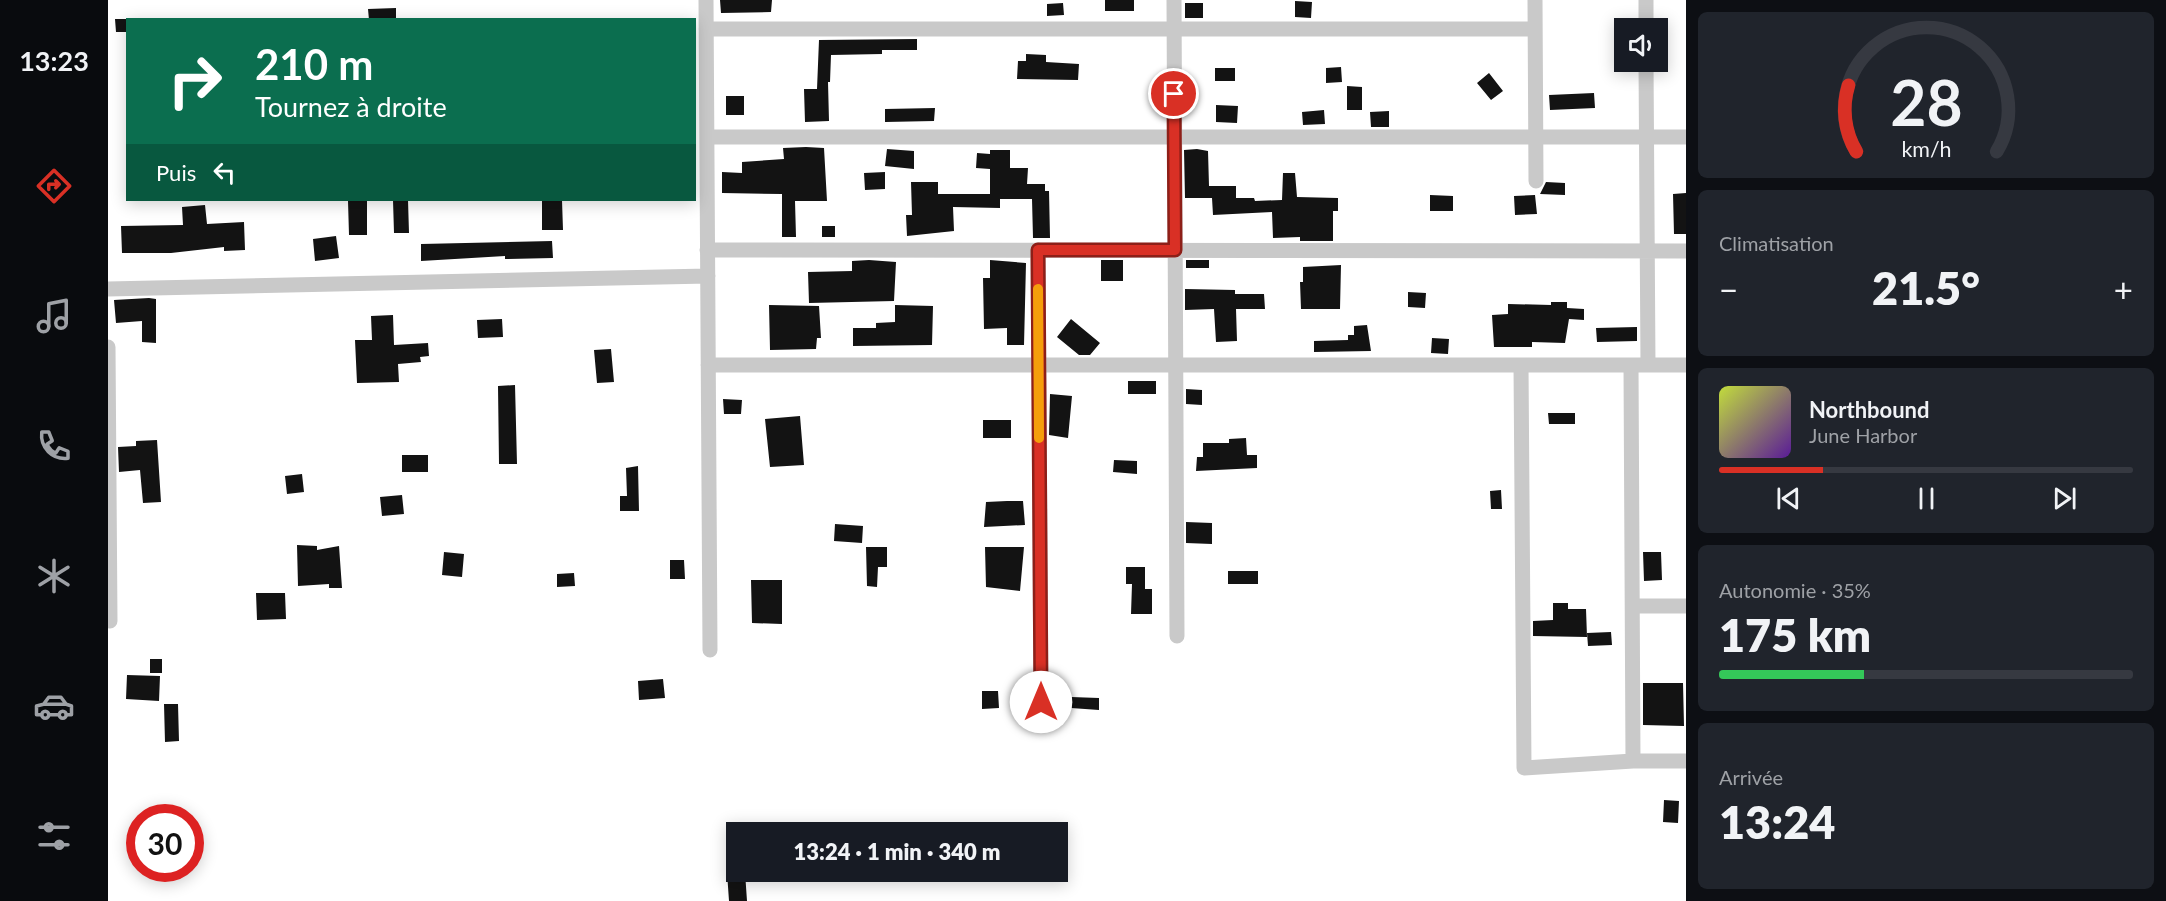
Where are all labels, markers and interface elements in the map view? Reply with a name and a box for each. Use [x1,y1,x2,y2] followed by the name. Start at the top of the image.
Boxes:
[1614,18,1668,72] map controls
[1614,18,1668,72] button: sound
[255,39,373,89] text: 210 m
[156,42,234,120] icon: right
[19,44,89,77] text: 13:23
[1890,64,1962,139] text: 28
[1148,68,1199,119] pin
[1157,77,1190,110] icon: arrive
[255,90,447,123] text: Tournez à droite
[1901,136,1951,162] text: km/h
[208,156,241,189] icon: left
[156,159,196,186] text: Puis
[33,165,75,207] icon: directions
[1719,231,1834,255] text: Climatisation
[1872,261,1980,315] text: 21.5°
[1719,269,1738,309] text: −
[2114,269,2133,309] text: +
[33,295,75,337] icon: music
[1809,396,1929,423] text: Northbound
[1809,423,1917,447] text: June Harbor
[33,425,75,467] icon: phone
[1772,482,1805,515] icon: previous
[1910,482,1943,515] icon: pause
[2048,482,2081,515] icon: next
[33,555,75,597] icon: climate
[1719,578,1871,602] text: Autonomie · 35%
[1719,608,1871,662] text: 175 km
[1009,670,1073,734] position arrow
[33,685,75,727] icon: car
[1719,765,1783,789] text: Arrivée
[1719,795,1835,849] text: 13:24
[126,804,204,882] speed limit sign: 30
[33,815,75,857] icon: filters
[794,838,1000,865] text: 13:24 · 1 min · 340 m

